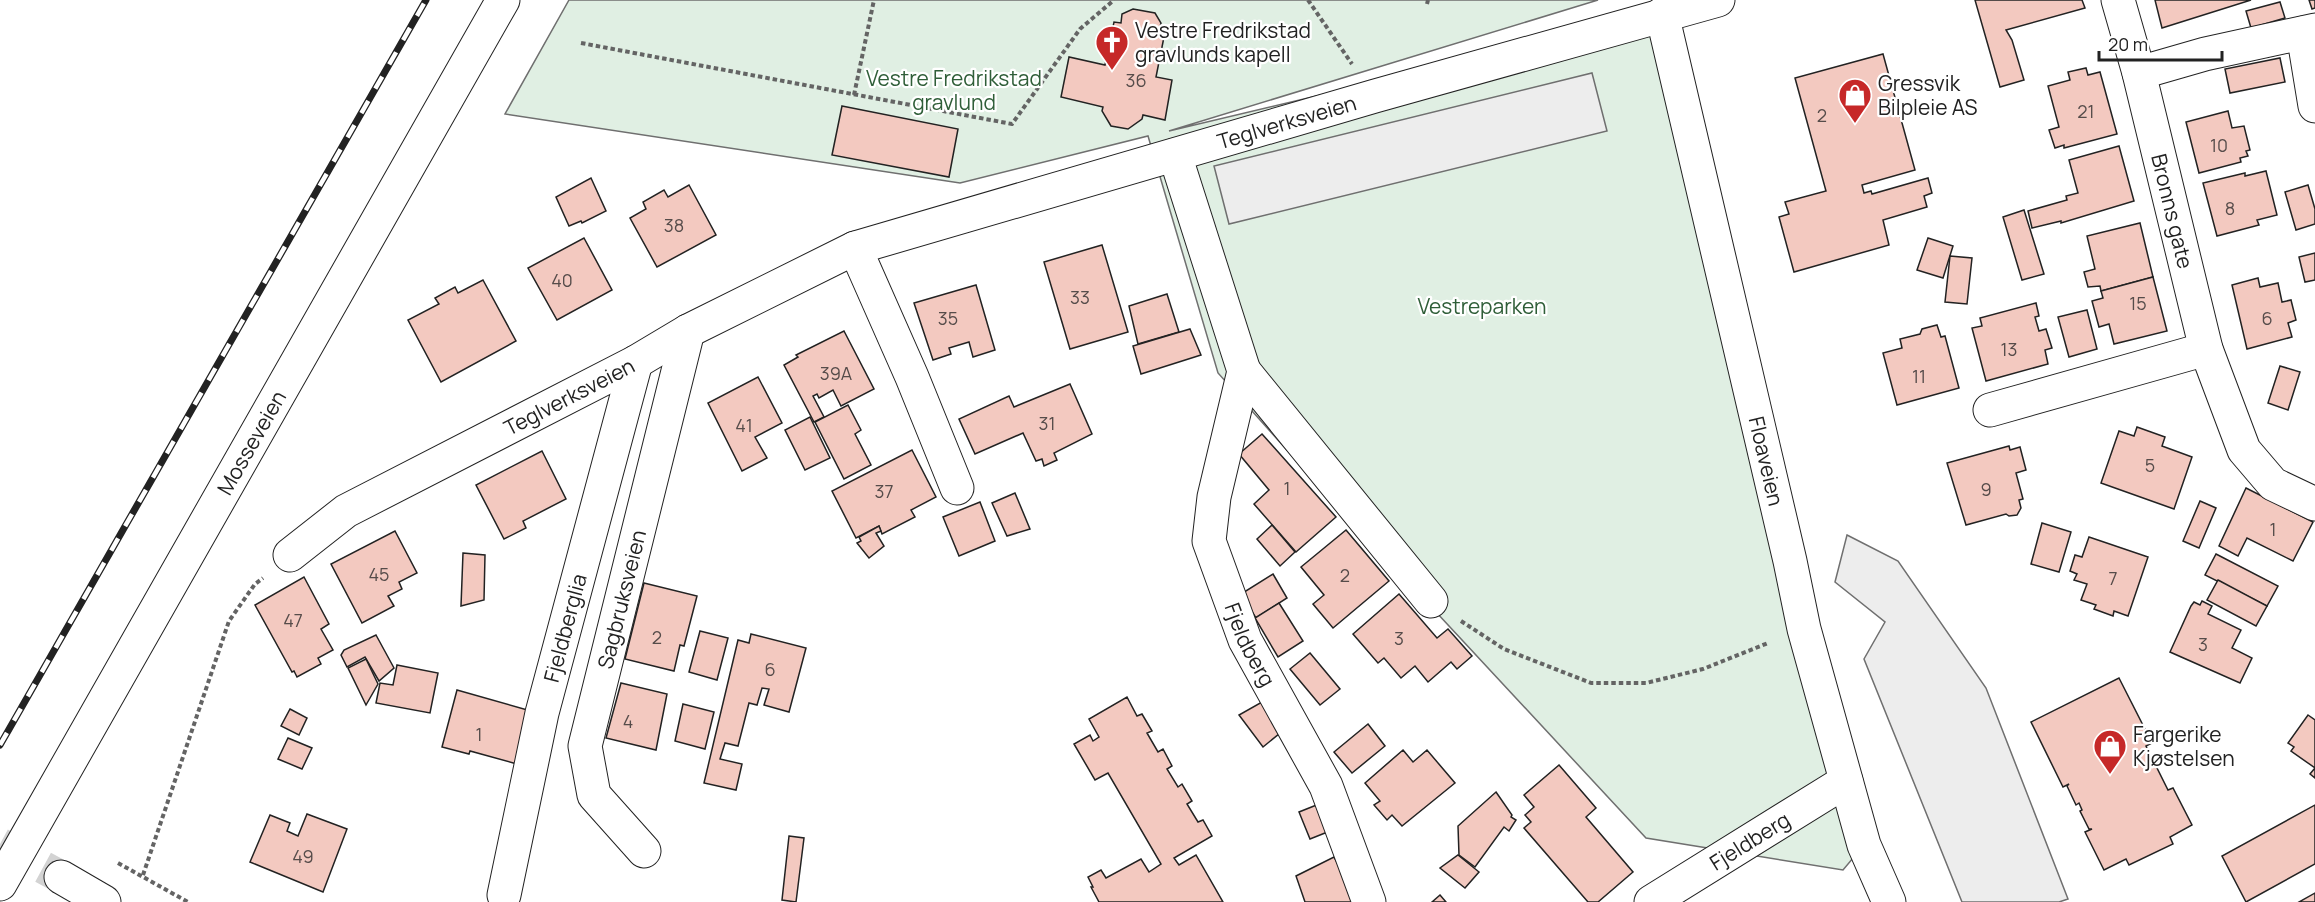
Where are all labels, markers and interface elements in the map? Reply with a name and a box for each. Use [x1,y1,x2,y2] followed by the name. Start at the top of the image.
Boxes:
[1135,16,1311,68] place label: Vestre Fredrikstad gravlunds kapell
[1094,24,1130,71] church icon: Vestre Fredrikstad gravlunds kapell
[2099,24,2222,62] scale bar
[2108,32,2148,56] text: 20 m
[866,64,1042,116] park label: Vestre Fredrikstad gravlund
[1125,68,1147,92] house number: 36
[1878,69,1978,121] place label: Gressvik Bilpleie AS
[1837,77,1873,124] shop icon: Gressvik Bilpleie AS
[1214,88,1359,155] street label: Teglverksveien
[2077,99,2095,123] house number: 21
[1817,103,1827,127] house number: 2
[2210,133,2228,157] house number: 10
[2145,151,2200,271] street label: Bronns gate
[2225,196,2235,220] house number: 8
[664,213,684,237] house number: 38
[551,268,573,292] house number: 40
[1070,285,1090,309] house number: 33
[2129,291,2147,315] house number: 15
[1418,292,1546,320] park label: Vestreparken
[938,306,958,330] house number: 35
[2261,306,2273,330] house number: 6
[2001,337,2017,361] house number: 13
[499,351,639,442] street label: Teglverksveien
[820,361,853,385] house number: 39A
[1912,364,1926,388] house number: 11
[210,385,292,500] street label: Mosseveien
[1039,411,1055,435] house number: 31
[735,413,753,437] house number: 41
[1743,413,1791,508] street label: Floaveien
[2145,453,2155,477] house number: 5
[1283,476,1291,500] house number: 1
[1980,477,1992,501] house number: 9
[875,479,894,503] house number: 37
[2269,517,2277,541] house number: 1
[591,527,652,672] street label: Sagbruksveien
[368,562,390,586] house number: 45
[1340,563,1350,587] house number: 2
[2108,566,2118,590] house number: 7
[537,571,593,685] street label: Fjeldberglia
[1219,599,1282,691] street label: Fjeldberg
[283,608,303,632] house number: 47
[652,625,662,649] house number: 2
[1394,626,1404,650] house number: 3
[2198,632,2208,656] house number: 3
[764,657,776,681] house number: 6
[623,709,633,733] house number: 4
[2133,720,2235,772] place label: Fargerike Kjøstelsen
[475,722,483,746] house number: 1
[2092,728,2128,775] shop icon: Fargerike Kjøstelsen
[1704,805,1795,876] street label: Fjeldberg
[292,844,314,868] house number: 49

